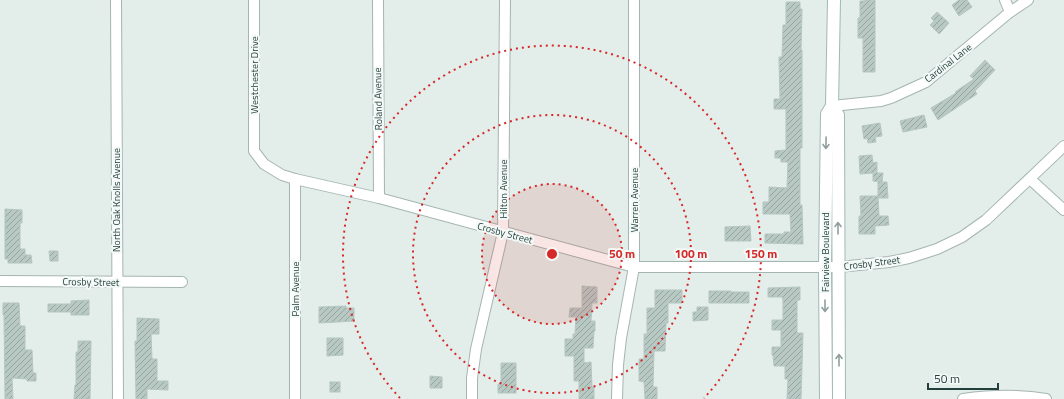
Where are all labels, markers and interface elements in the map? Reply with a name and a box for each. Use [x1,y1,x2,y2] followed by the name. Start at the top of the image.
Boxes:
[247,36,262,114] street label: Westchester Drive
[921,40,975,86] street label: Cardinal Lane
[370,67,386,131] street label: Roland Avenue
[822,136,830,149] one-way arrow
[109,148,124,252] street label: North Oak Knolls Avenue
[496,160,511,218] street label: Hilton Avenue
[627,168,642,232] street label: Warren Avenue
[818,212,833,292] street label: Fairview Boulevard
[476,218,535,248] street label: Crosby Street
[834,222,842,235] one-way arrow
[609,244,635,263] text: 50 m
[675,244,707,263] text: 100 m
[745,244,777,263] text: 150 m
[545,247,559,261] centre of rings
[843,252,902,274] street label: Crosby Street
[288,261,303,317] street label: Palm Avenue
[63,274,120,290] street label: Crosby Street
[821,299,829,312] one-way arrow
[835,354,843,367] one-way arrow
[928,365,998,391] scale bar
[934,369,960,388] text: 50 m

